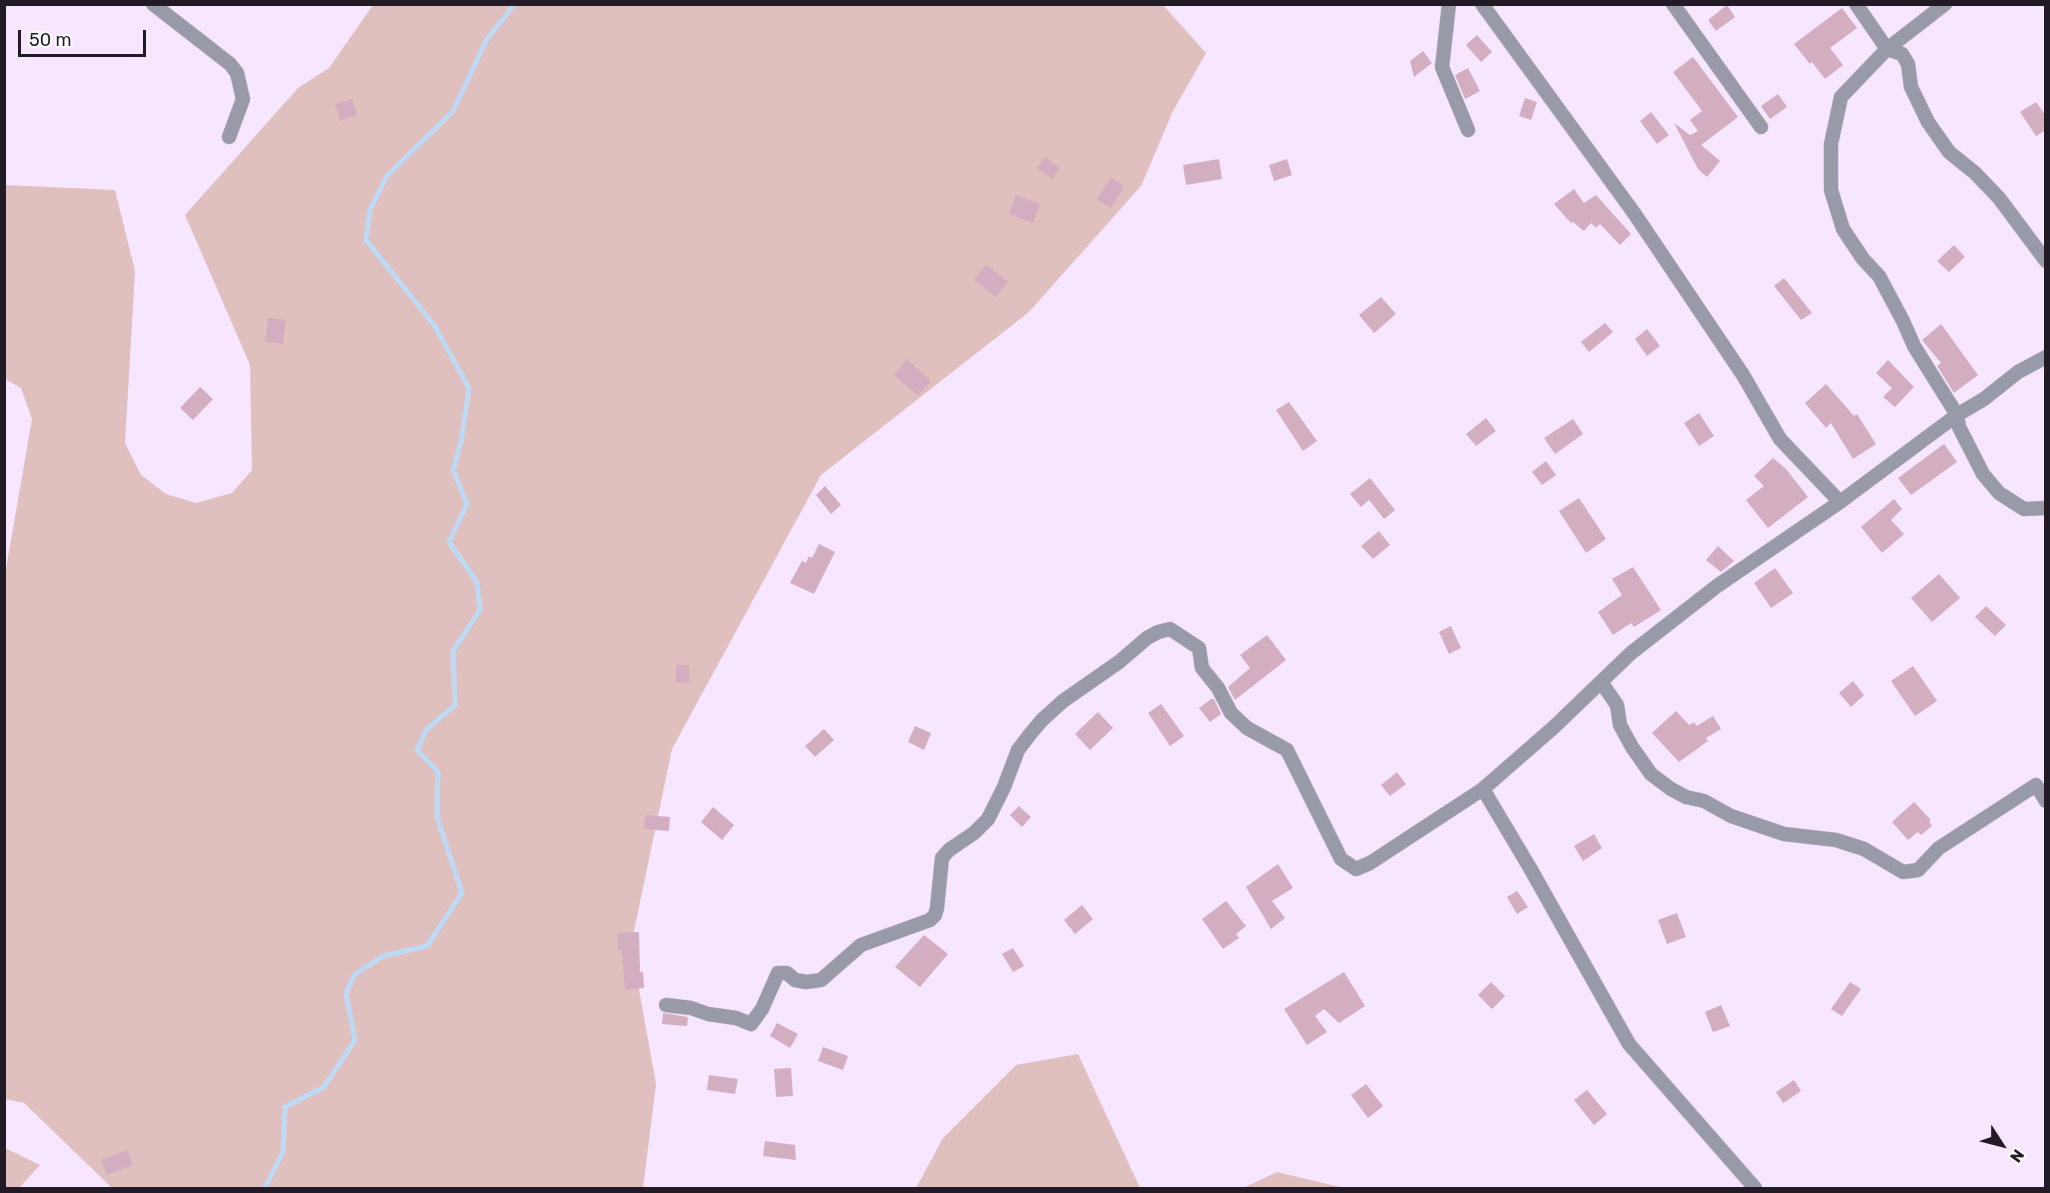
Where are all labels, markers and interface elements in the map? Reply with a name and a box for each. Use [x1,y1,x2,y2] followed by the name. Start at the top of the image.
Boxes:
[21,18,148,56] scale bar
[29,29,72,51] text: 50 m
[1972,1115,2032,1175] north arrow
[2006,1146,2028,1166] text: N

